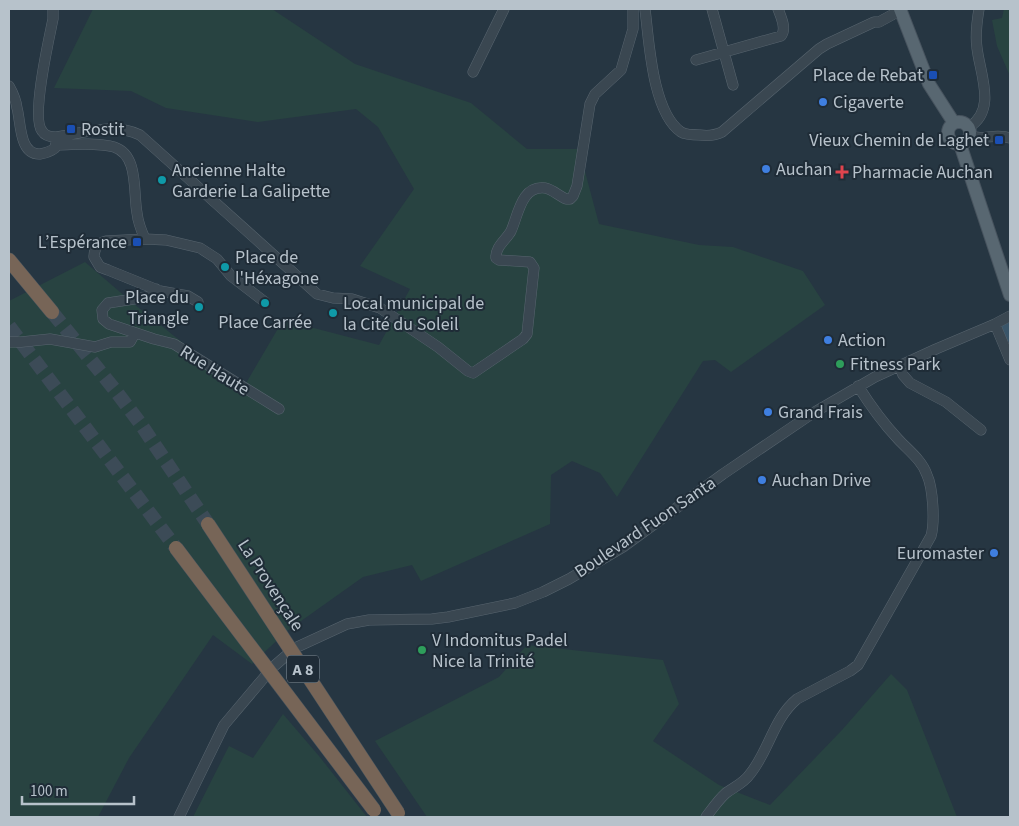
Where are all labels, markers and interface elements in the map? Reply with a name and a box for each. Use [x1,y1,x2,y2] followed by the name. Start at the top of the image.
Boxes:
[813,63,923,88] place label: Place de Rebat
[927,69,939,81] marker: Place de Rebat
[833,90,904,115] place label: Cigaverte
[817,96,829,108] marker: Cigaverte
[81,117,125,142] place label: Rostit
[65,123,77,135] marker: Rostit
[809,128,989,153] place label: Vieux Chemin de Laghet
[993,134,1005,146] marker: Vieux Chemin de Laghet
[776,157,832,182] place label: Auchan
[172,158,330,204] place label: Ancienne Halte Garderie La Galipette
[852,160,993,185] place label: Pharmacie Auchan
[760,163,772,175] marker: Auchan
[836,166,848,178] marker: Pharmacie Auchan
[156,174,168,186] marker: Ancienne Halte Garderie La Galipette
[38,230,127,255] place label: L’Espérance
[131,236,143,248] marker: L’Espérance
[235,245,319,291] place label: Place de l'Héxagone
[219,261,231,273] marker: Place de l'Héxagone
[125,285,189,331] place label: Place du Triangle
[343,291,484,337] place label: Local municipal de la Cité du Soleil
[259,297,271,309] marker: Place Carrée
[193,301,205,313] marker: Place du Triangle
[327,307,339,319] marker: Local municipal de la Cité du Soleil
[218,310,312,335] place label: Place Carrée
[838,328,886,353] place label: Action
[822,334,834,346] marker: Action
[175,339,254,402] street label: Rue Haute
[850,352,941,377] place label: Fitness Park
[834,358,846,370] marker: Fitness Park
[778,400,863,425] place label: Grand Frais
[762,406,774,418] marker: Grand Frais
[772,468,871,493] place label: Auchan Drive
[570,471,721,584] street label: Boulevard Fuon Santa
[756,474,768,486] marker: Auchan Drive
[231,534,310,636] street label: La Provençale
[897,541,985,566] place label: Euromaster
[988,547,1000,559] marker: Euromaster
[432,628,568,674] place label: V Indomitus Padel Nice la Trinité
[416,644,428,656] marker: V Indomitus Padel Nice la Trinité
[287,656,319,682] road number: A 8
[22,774,135,806] scale bar
[30,781,68,802] text: 100 m

